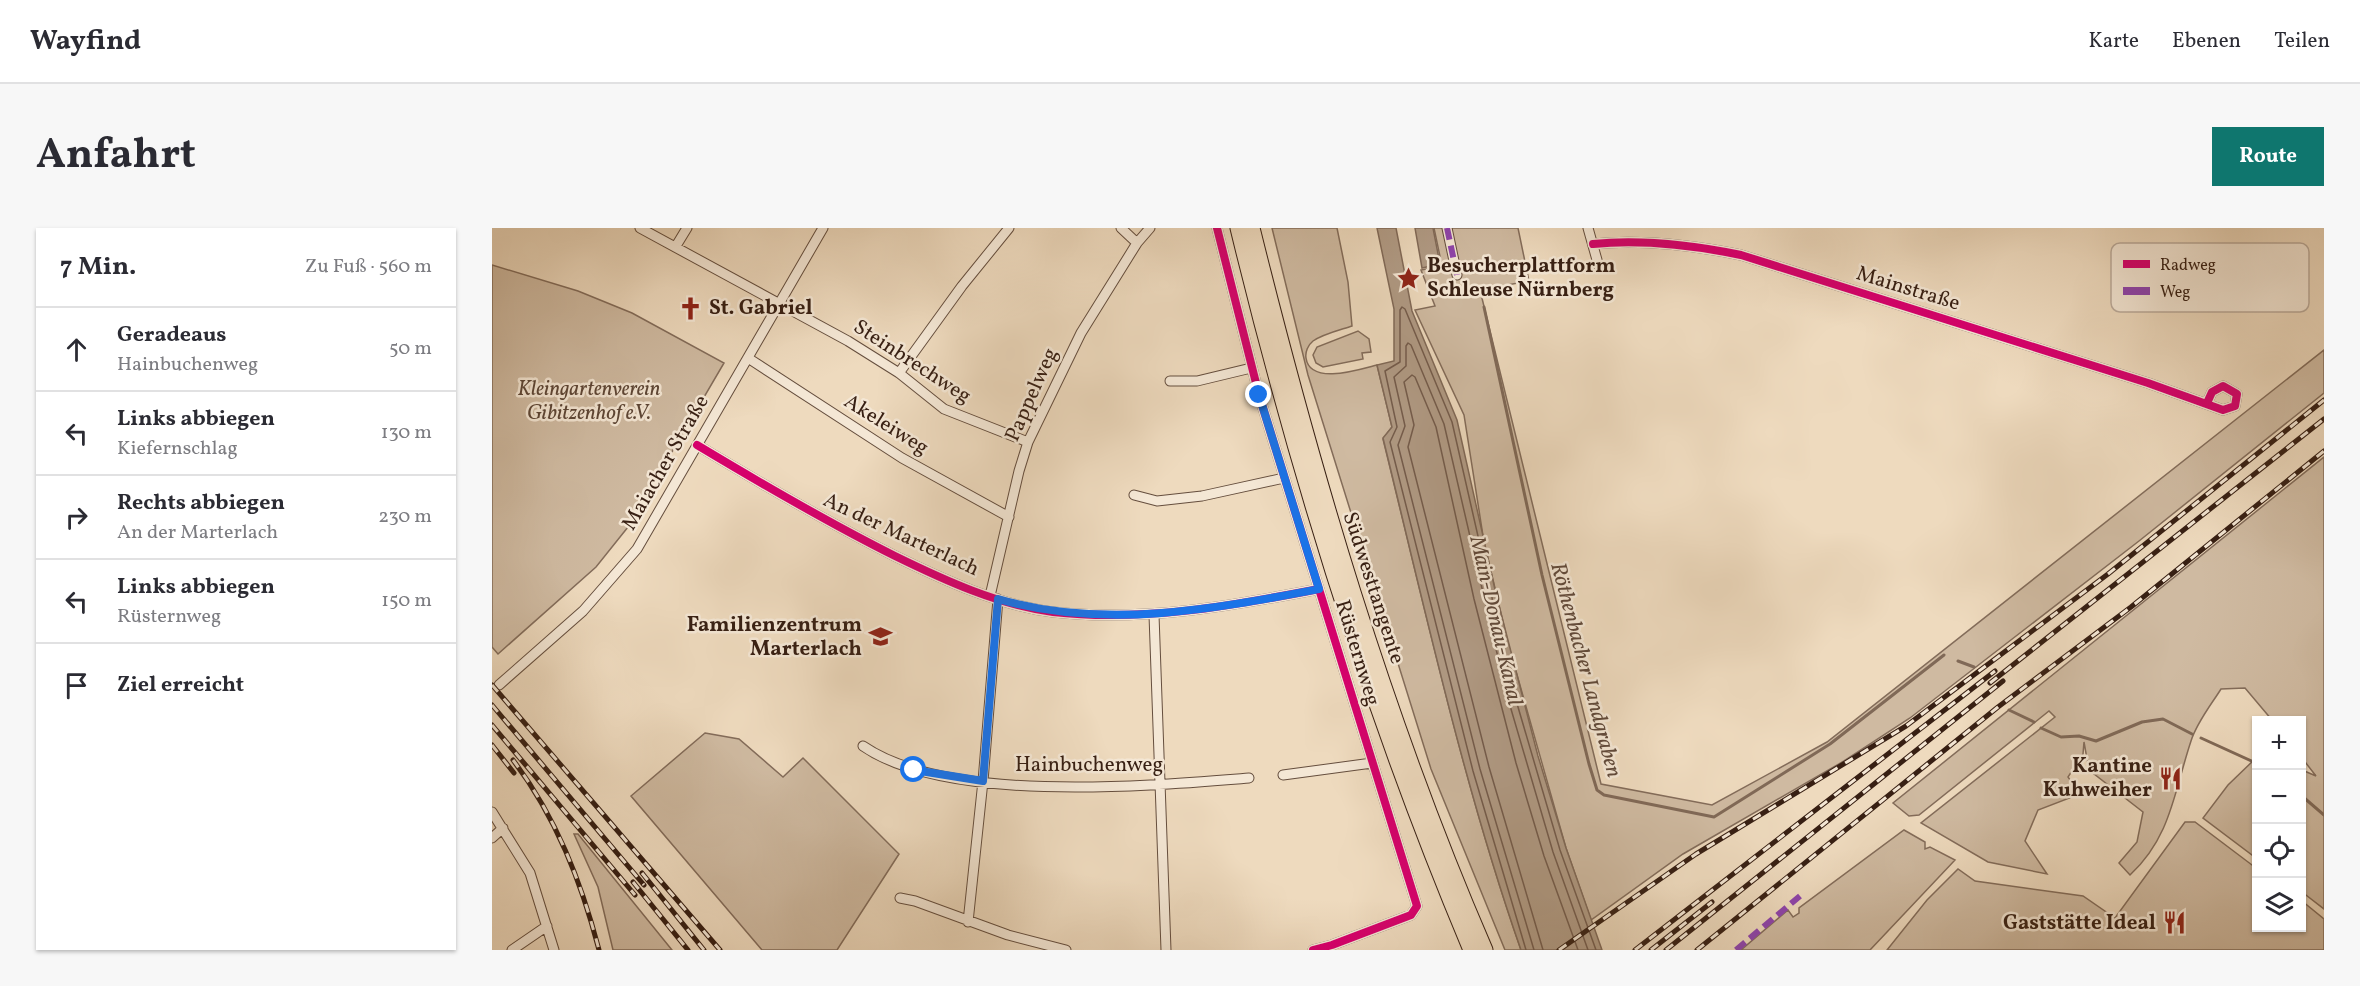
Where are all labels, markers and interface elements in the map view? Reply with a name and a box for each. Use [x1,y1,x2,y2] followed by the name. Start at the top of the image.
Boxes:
[30,22,141,61] text: Wayfind
[2088,27,2139,56] text: Karte
[2172,27,2241,56] text: Ebenen
[2274,27,2330,56] text: Teilen
[36,127,196,186] text: Anfahrt
[2212,127,2324,186] button: Route
[2111,243,2309,312] legend
[60,249,136,285] text: 7 Min.
[1427,252,1616,305] place label: Besucherplattform Schleuse Nürnberg
[305,253,432,281] text: Zu Fuß · 560 m
[2160,255,2216,277] text: Radweg
[1853,259,1963,319] street label: Mainstraße
[1396,265,1422,291] place icon: Besucherplattform Schleuse Nürnberg
[2160,282,2191,304] text: Weg
[709,294,813,323] place label: St. Gabriel
[678,295,704,321] church icon: St. Gabriel
[847,313,977,411] street label: Steinbrechweg
[117,320,227,351] text: Geradeaus
[60,333,93,366] icon: ahead
[389,335,432,363] text: 50 m
[998,344,1066,446] street label: Pappelweg
[117,351,258,379] text: Hainbuchenweg
[518,375,660,428] park label: Kleingartenverein Gibitzenhof e.V.
[1245,381,1271,407] route end
[838,387,934,463] street label: Akeleiweg
[615,390,717,536] street label: Maiacher Straße
[117,404,275,435] text: Links abbiegen
[60,417,93,450] icon: left
[381,419,432,447] text: 130 m
[117,435,238,463] text: Kiefernschlag
[818,486,984,584] street label: An der Marterlach
[117,488,285,519] text: Rechts abbiegen
[60,501,93,534] icon: right
[378,503,432,531] text: 230 m
[1335,508,1411,668] street label: Südwesttangente
[117,519,278,547] text: An der Marterlach
[1460,532,1530,709] water label: Main-Donau-Kanal
[1541,559,1629,781] water label: Röthenbacher Landgraben
[117,572,275,603] text: Links abbiegen
[60,585,93,618] icon: left
[381,587,432,615] text: 150 m
[1327,596,1387,710] street label: Rüsternweg
[117,603,221,631] text: Rüsternweg
[687,611,862,664] place label: Familienzentrum Marterlach
[867,624,893,650] school or university icon: Familienzentrum Marterlach
[60,669,93,702] icon: arrive
[117,670,244,701] text: Ziel erreicht
[2252,716,2306,932] map controls
[2252,716,2306,770] button: +
[1015,751,1163,780] street label: Hainbuchenweg
[2043,752,2152,805] place label: Kantine Kuhweiher
[900,756,926,782] route start
[2157,765,2183,791] restaurant icon: Kantine Kuhweiher
[2252,770,2306,824] button: −
[2252,824,2306,878] button: locate
[2252,878,2306,932] button: layers
[2003,909,2156,938] place label: Gaststätte Ideal
[2161,910,2187,936] restaurant icon: Gaststätte Ideal

